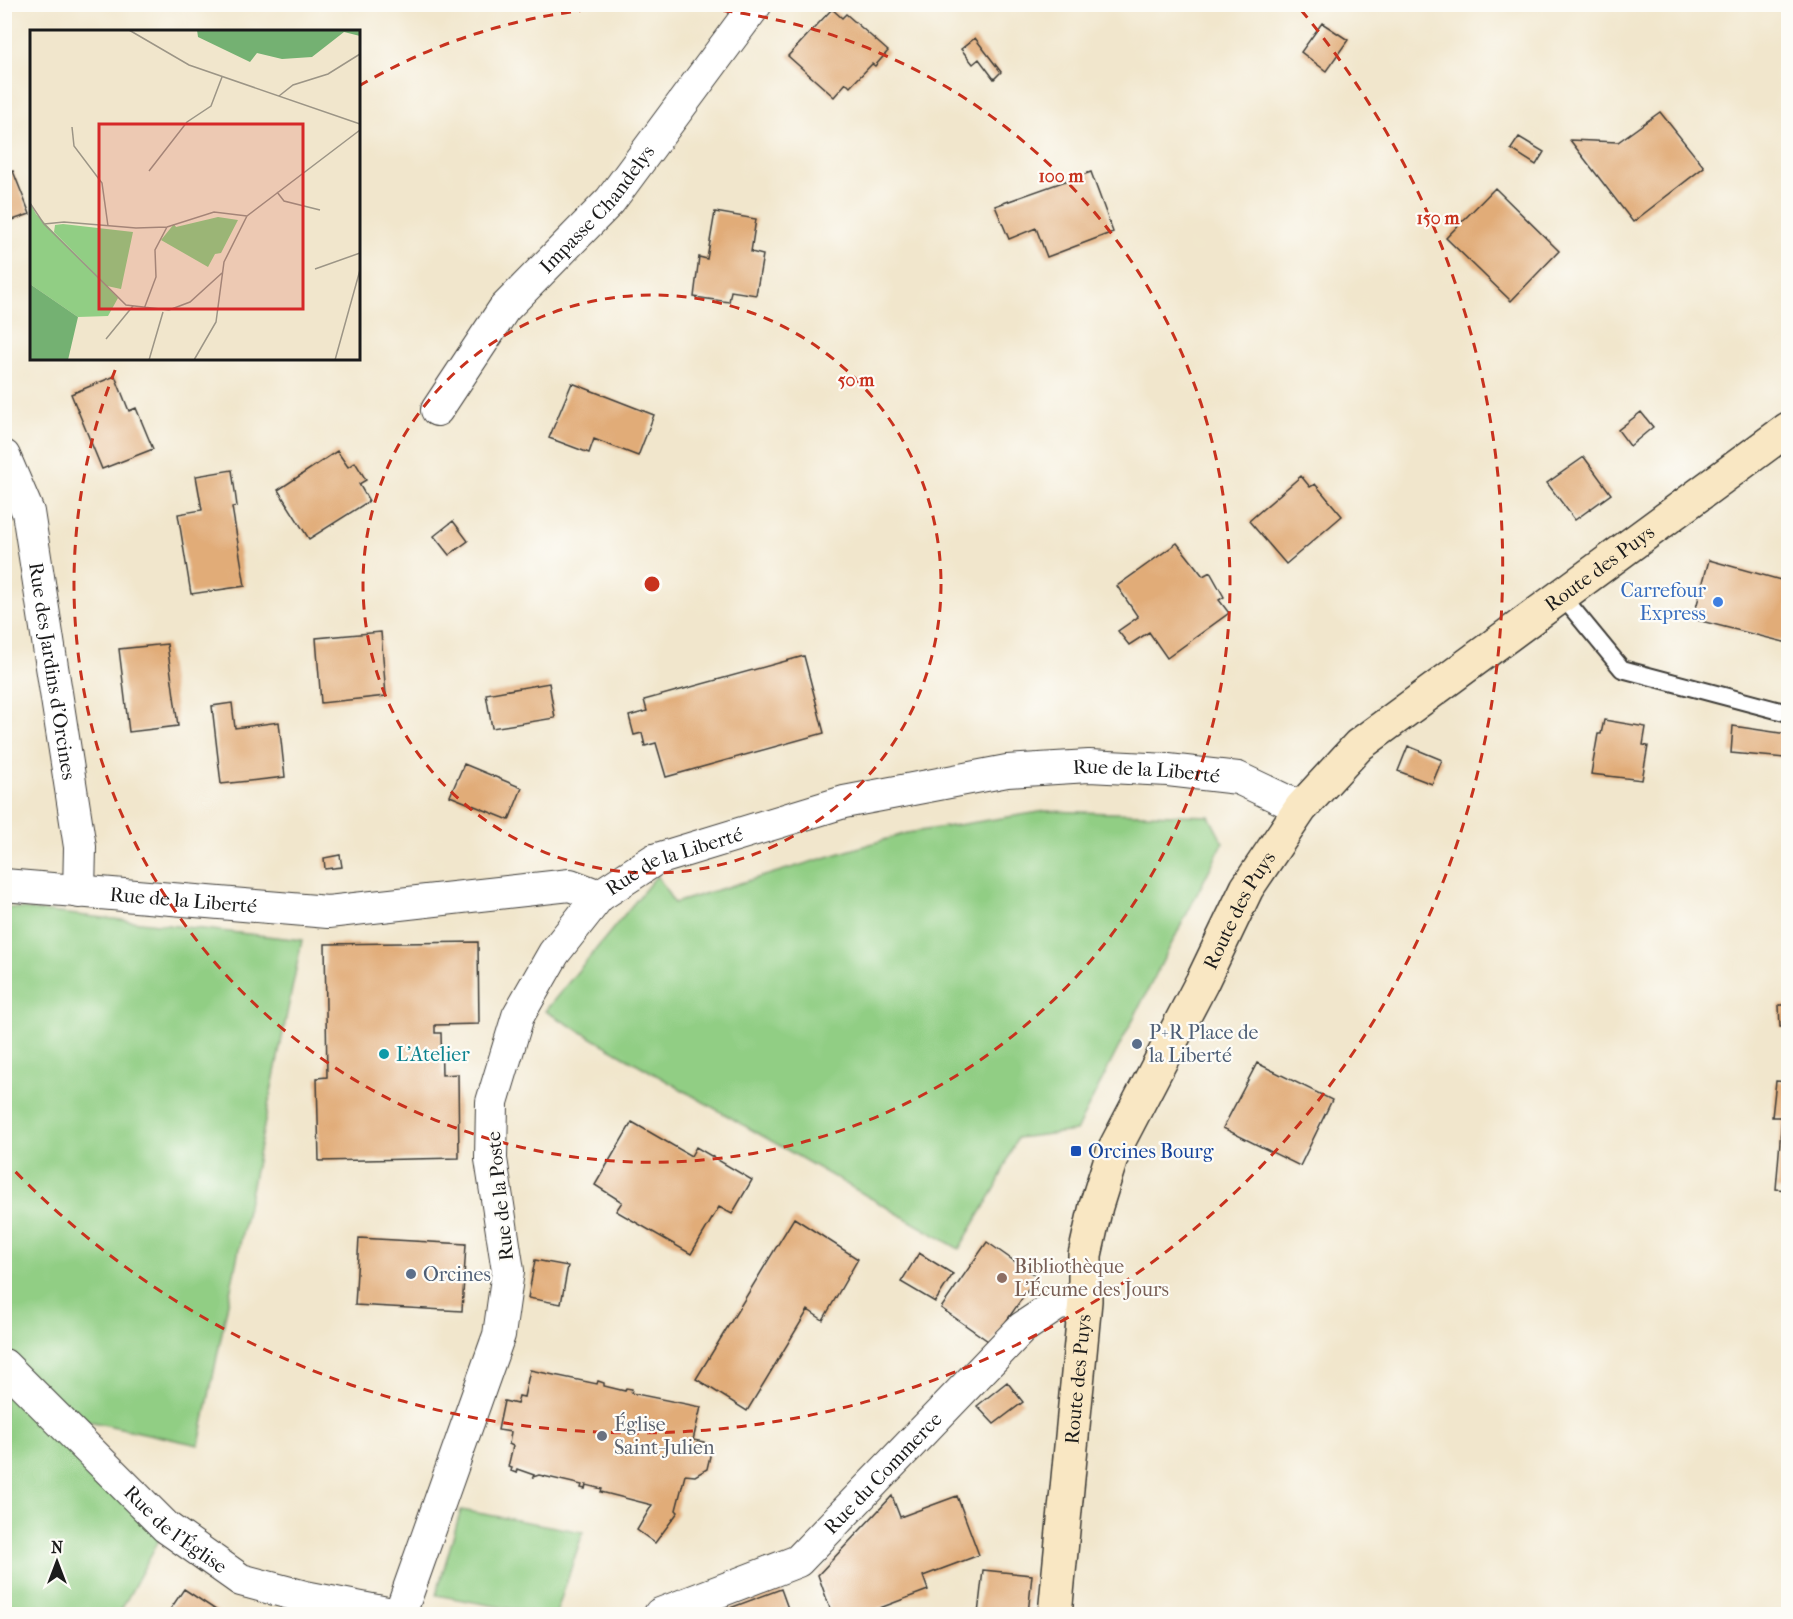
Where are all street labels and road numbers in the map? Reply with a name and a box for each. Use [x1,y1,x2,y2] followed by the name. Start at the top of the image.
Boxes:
[535,140,659,278] street label: Impasse Chandelys
[1540,520,1659,616] street label: Route des Puys
[24,561,81,782] street label: Rue des Jardins d'Orcines
[1072,754,1221,787] street label: Rue de la Liberté
[601,822,746,900] street label: Rue de la Liberté
[1198,847,1280,973] street label: Route des Puys
[109,882,258,918] street label: Rue de la Liberté
[482,1130,518,1262] street label: Rue de la Poste
[1060,1313,1095,1445] street label: Route des Puys
[819,1407,946,1539] street label: Rue du Commerce
[120,1481,232,1578] street label: Rue de l'Église

